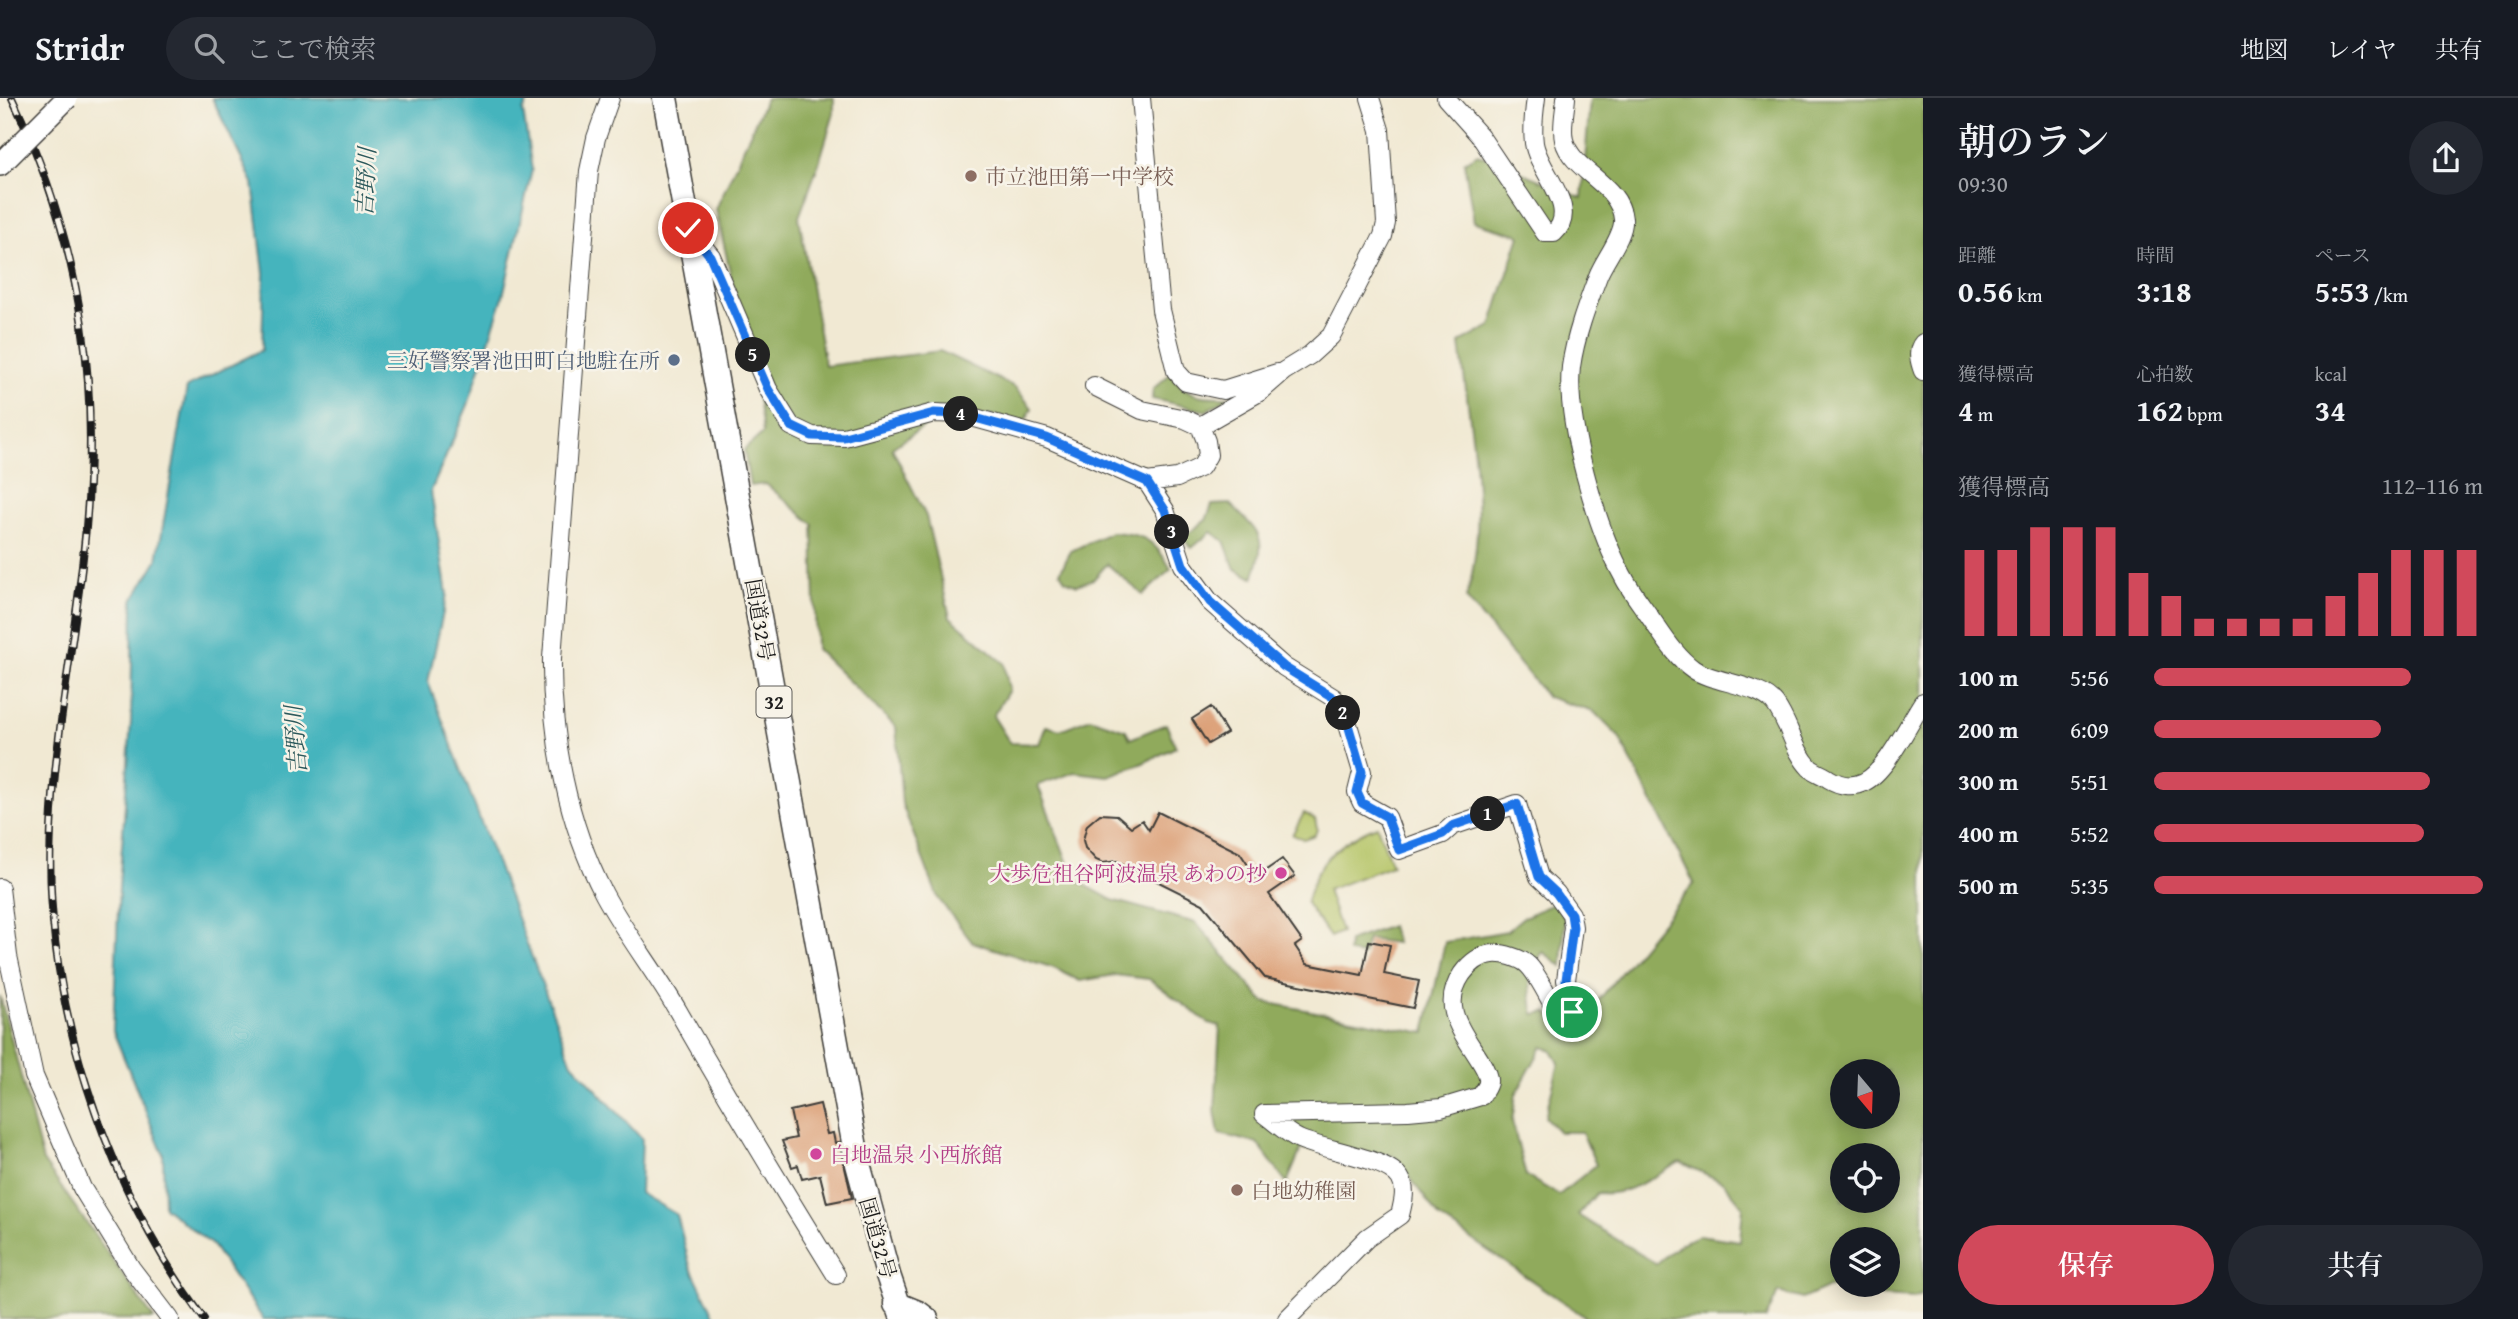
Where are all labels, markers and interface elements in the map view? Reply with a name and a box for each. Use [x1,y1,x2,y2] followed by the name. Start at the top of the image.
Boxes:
[166,17,656,80] search box
[35,24,124,72] text: Stridr
[190,29,228,67] icon: search
[246,29,376,68] text: ここで検索
[2240,32,2288,67] text: 地図
[2326,32,2397,67] text: レイヤ
[2435,32,2483,67] text: 共有
[1958,113,2110,169] text: 朝のラン
[2409,121,2483,195] button: share
[347,144,383,217] water label: 吉野川
[985,161,1174,192] place label: 市立池田第一中学校
[1958,167,2008,200] text: 09:30
[963,168,979,184] marker: 市立池田第一中学校
[658,198,718,258] pin
[669,209,707,247] icon: check
[1958,241,1996,269] text: 距離
[2136,241,2174,269] text: 時間
[2315,241,2371,269] text: ペース
[1958,269,2013,313] text: 0.56
[2136,269,2191,313] text: 3:18
[2315,269,2370,313] text: 5:53
[2013,281,2042,309] text: km
[2370,281,2408,309] text: /km
[736,338,770,372] pin: 5
[748,340,757,368] text: 5
[387,345,660,376] place label: 三好警察署池田町白地駐在所
[666,352,682,368] marker: 三好警察署池田町白地駐在所
[1958,360,2034,388] text: 獲得標高
[2136,360,2193,388] text: 心拍数
[2315,360,2347,388] text: kcal
[1958,388,1974,432] text: 4
[2136,388,2183,432] text: 162
[2315,388,2346,432] text: 34
[944,396,978,432] pin: 4
[956,399,965,427] text: 4
[1974,400,1993,428] text: m
[2183,400,2223,428] text: bpm
[2382,469,2483,502] text: 112–116 m
[1958,470,2050,503] text: 獲得標高
[1154,514,1190,550] pin: 3
[1167,517,1176,545] text: 3
[738,576,782,664] street label: 国道32号
[1958,661,2019,694] text: 100 m
[2070,661,2109,694] text: 5:56
[756,687,792,718] road number: 32
[1326,696,1360,730] pin: 2
[1338,698,1347,726] text: 2
[276,701,314,776] water label: 吉野川
[1958,713,2019,746] text: 200 m
[2070,713,2109,746] text: 6:09
[1958,765,2019,798] text: 300 m
[2070,765,2109,798] text: 5:51
[1470,796,1506,832] pin: 1
[1483,799,1492,827] text: 1
[1958,817,2019,850] text: 400 m
[2070,817,2109,850] text: 5:52
[989,858,1267,889] place label: 大歩危祖谷阿波温泉 あわの抄
[1273,865,1289,881] marker: 大歩危祖谷阿波温泉 あわの抄
[1958,869,2019,902] text: 500 m
[2070,869,2109,902] text: 5:35
[1542,982,1602,1042] pin
[1553,993,1591,1031] icon: arrive
[1830,1059,1900,1129] north arrow
[1830,1059,1900,1297] map controls
[830,1139,1003,1170] place label: 白地温泉 小西旅館
[1830,1143,1900,1213] button: locate
[808,1146,824,1162] marker: 白地温泉 小西旅館
[1251,1175,1356,1206] place label: 白地幼稚園
[1229,1182,1245,1198] marker: 白地幼稚園
[852,1194,904,1282] street label: 国道32号
[1958,1225,2214,1305] button: 保存
[2228,1225,2483,1305] button: 共有
[1830,1227,1900,1297] button: layers

